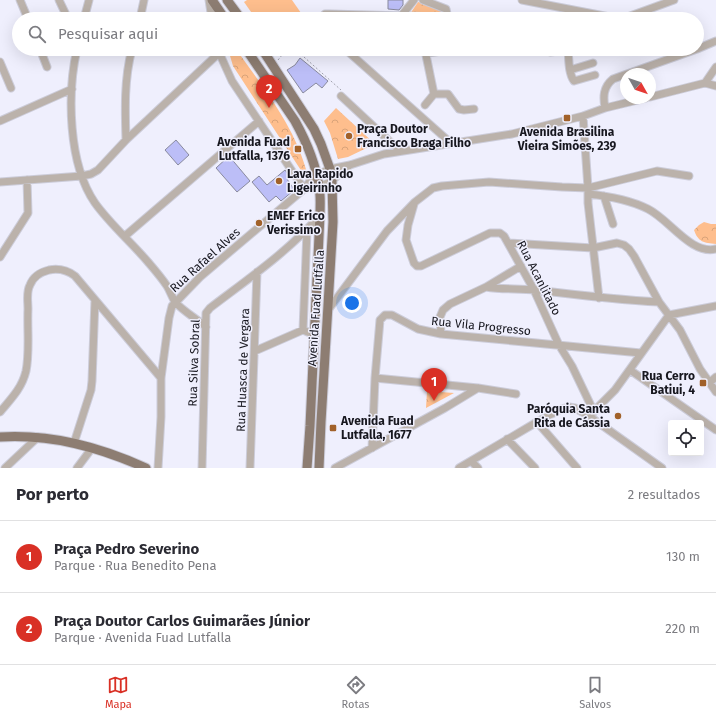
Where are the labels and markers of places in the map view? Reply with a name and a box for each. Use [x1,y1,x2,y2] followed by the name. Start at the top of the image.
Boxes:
[256,75,282,108] pin: 2
[562,113,572,123] marker: Avenida Brasilina Vieira Simões, 239
[357,122,471,150] place label: Praça Doutor Francisco Braga Filho
[517,125,617,153] place label: Avenida Brasilina Vieira Simões, 239
[344,131,354,141] marker: Praça Doutor Francisco Braga Filho
[216,135,290,163] place label: Avenida Fuad Lutfalla, 1376
[293,144,303,154] marker: Avenida Fuad Lutfalla, 1376
[287,167,353,195] place label: Lava Rapido Ligeirinho
[274,176,284,186] marker: Lava Rapido Ligeirinho
[266,209,325,237] place label: EMEF Erico Verissimo
[254,218,264,228] marker: EMEF Erico Verissimo
[421,368,447,401] pin: 1
[642,369,695,397] place label: Rua Cerro Batiui, 4
[698,378,708,388] marker: Rua Cerro Batiui, 4
[527,402,610,430] place label: Paróquia Santa Rita de Cássia
[613,411,623,421] marker: Paróquia Santa Rita de Cássia
[340,414,414,442] place label: Avenida Fuad Lutfalla, 1677
[328,423,338,433] marker: Avenida Fuad Lutfalla, 1677

